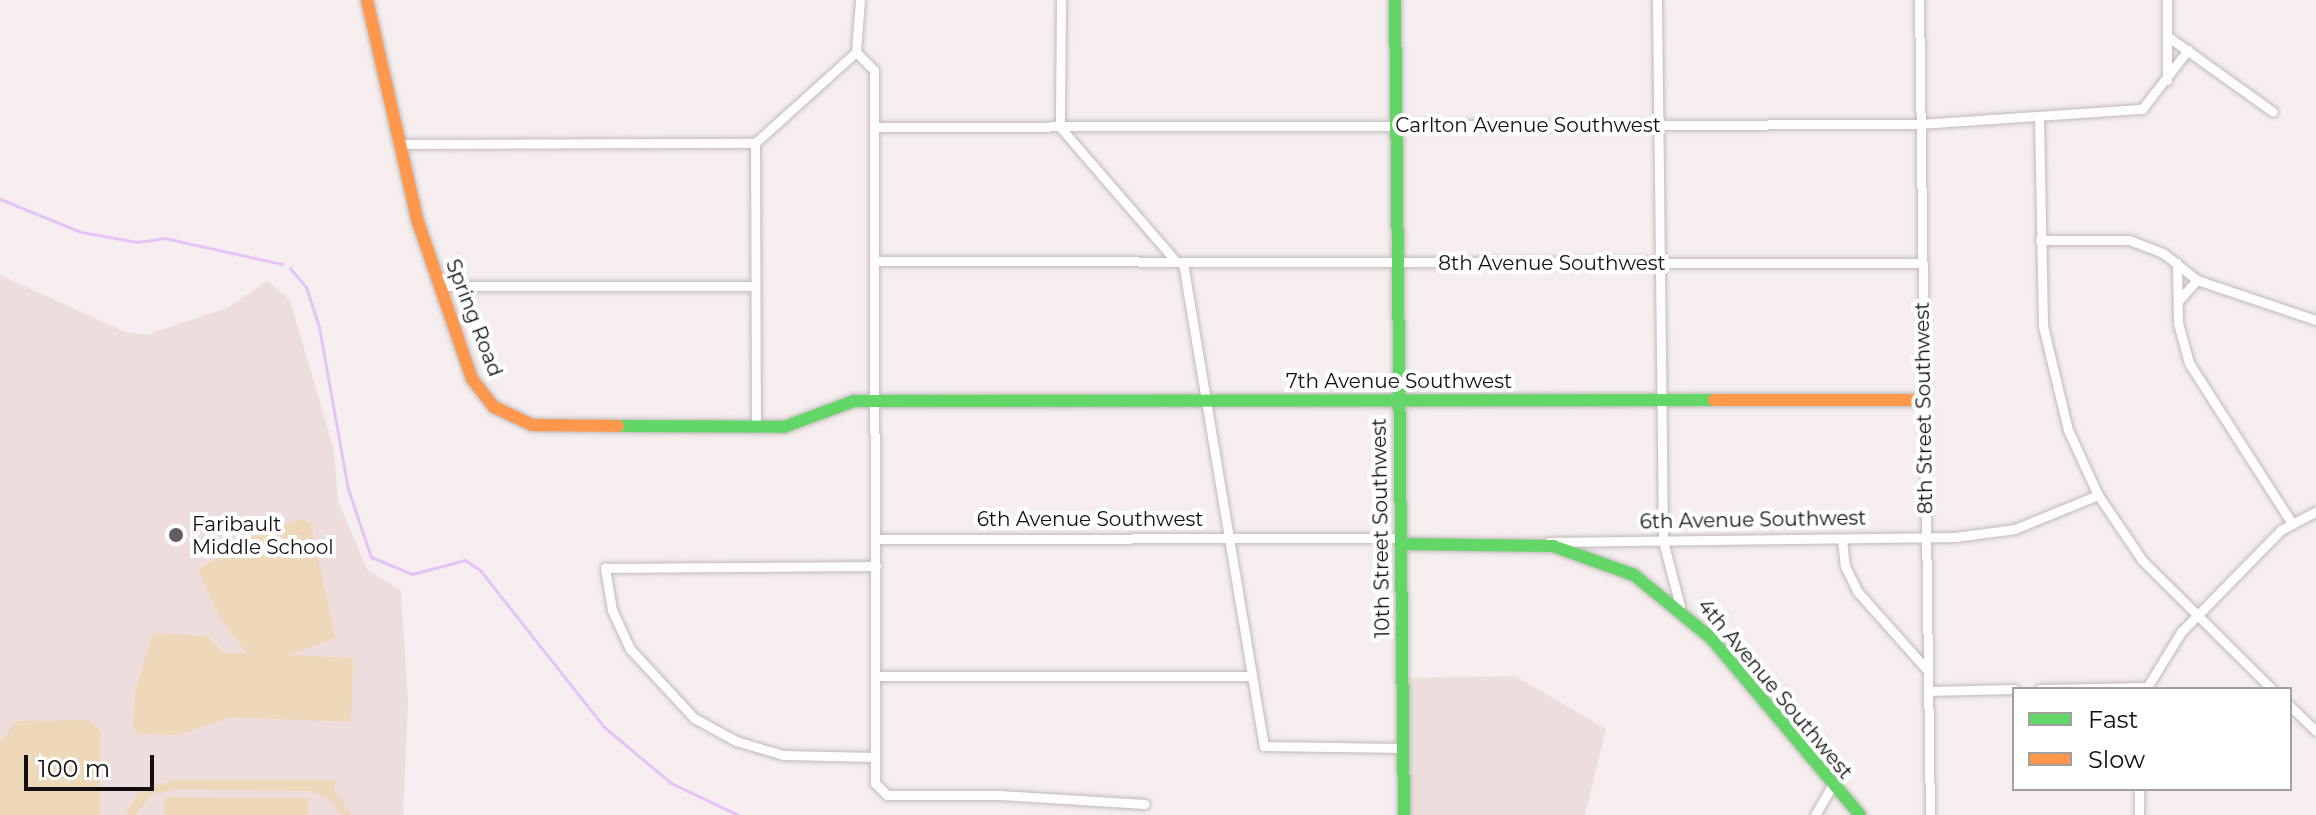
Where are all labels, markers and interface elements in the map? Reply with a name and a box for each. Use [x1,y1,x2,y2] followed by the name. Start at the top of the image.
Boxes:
[1395,113,1661,137] street label: Carlton Avenue Southwest
[1438,251,1666,275] street label: 8th Avenue Southwest
[441,256,507,380] street label: Spring Road
[1910,302,1938,514] street label: 8th Street Southwest
[1286,369,1512,393] street label: 7th Avenue Southwest
[1367,418,1395,638] street label: 10th Street Southwest
[1639,506,1867,534] street label: 6th Avenue Southwest
[977,507,1203,531] street label: 6th Avenue Southwest
[192,512,334,559] place label: Faribault Middle School
[167,526,185,544] marker: Faribault Middle School
[1693,594,1857,784] street label: 4th Avenue Southwest
[2012,687,2292,791] legend
[2088,705,2138,734] text: Fast
[28,739,158,789] scale bar
[2088,745,2145,774] text: Slow
[38,754,110,783] text: 100 m

